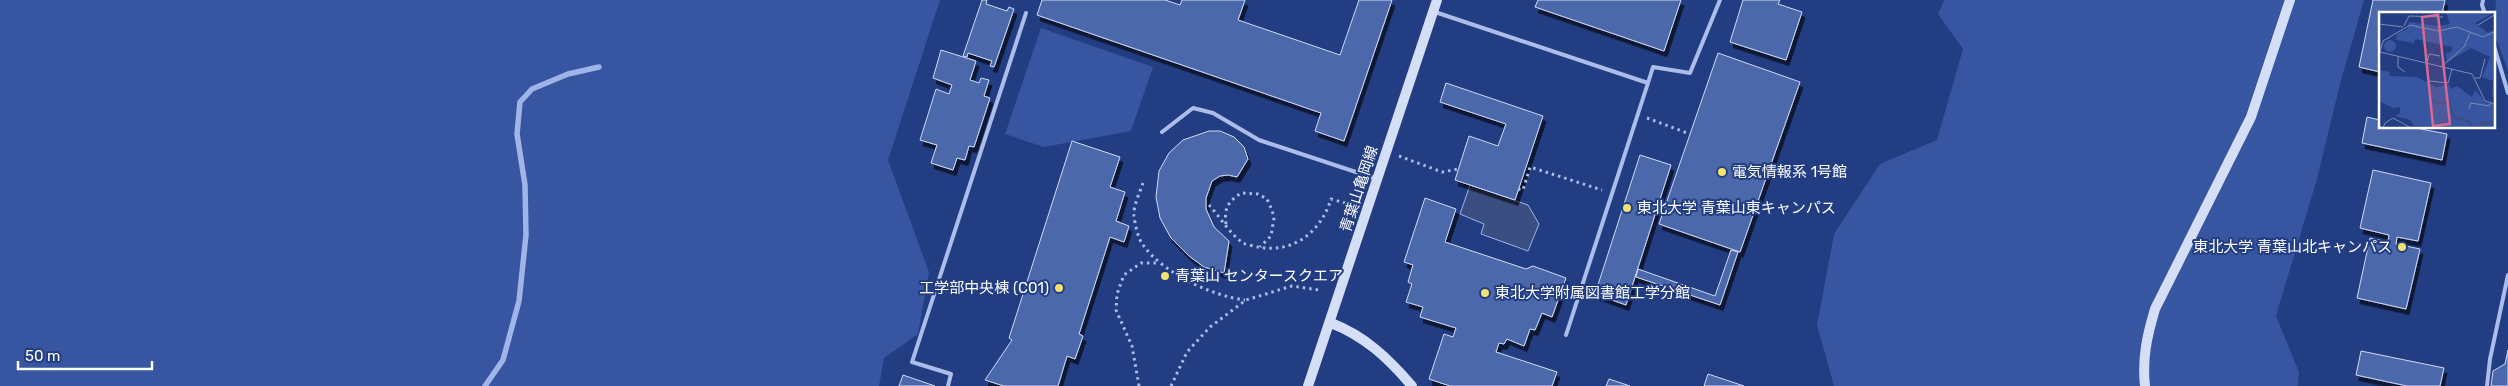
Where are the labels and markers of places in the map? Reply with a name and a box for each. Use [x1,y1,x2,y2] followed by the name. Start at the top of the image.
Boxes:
[1732,163,1847,181] place label: 電気情報系 1号館
[1716,166,1728,178] marker: 電気情報系 1号館
[1637,199,1836,217] place label: 東北大学 青葉山東キャンパス
[1621,202,1633,214] marker: 東北大学 青葉山東キャンパス
[2193,238,2392,256] place label: 東北大学 青葉山北キャンパス
[2396,241,2408,253] marker: 東北大学 青葉山北キャンパス
[1175,267,1343,285] place label: 青葉山 センタースクエア
[1159,270,1171,282] marker: 青葉山 センタースクエア
[919,279,1049,297] place label: 工学部中央棟 (C01)
[1053,282,1065,294] marker: 工学部中央棟 (C01)
[1495,284,1690,302] place label: 東北大学附属図書館工学分館
[1479,287,1491,299] marker: 東北大学附属図書館工学分館

